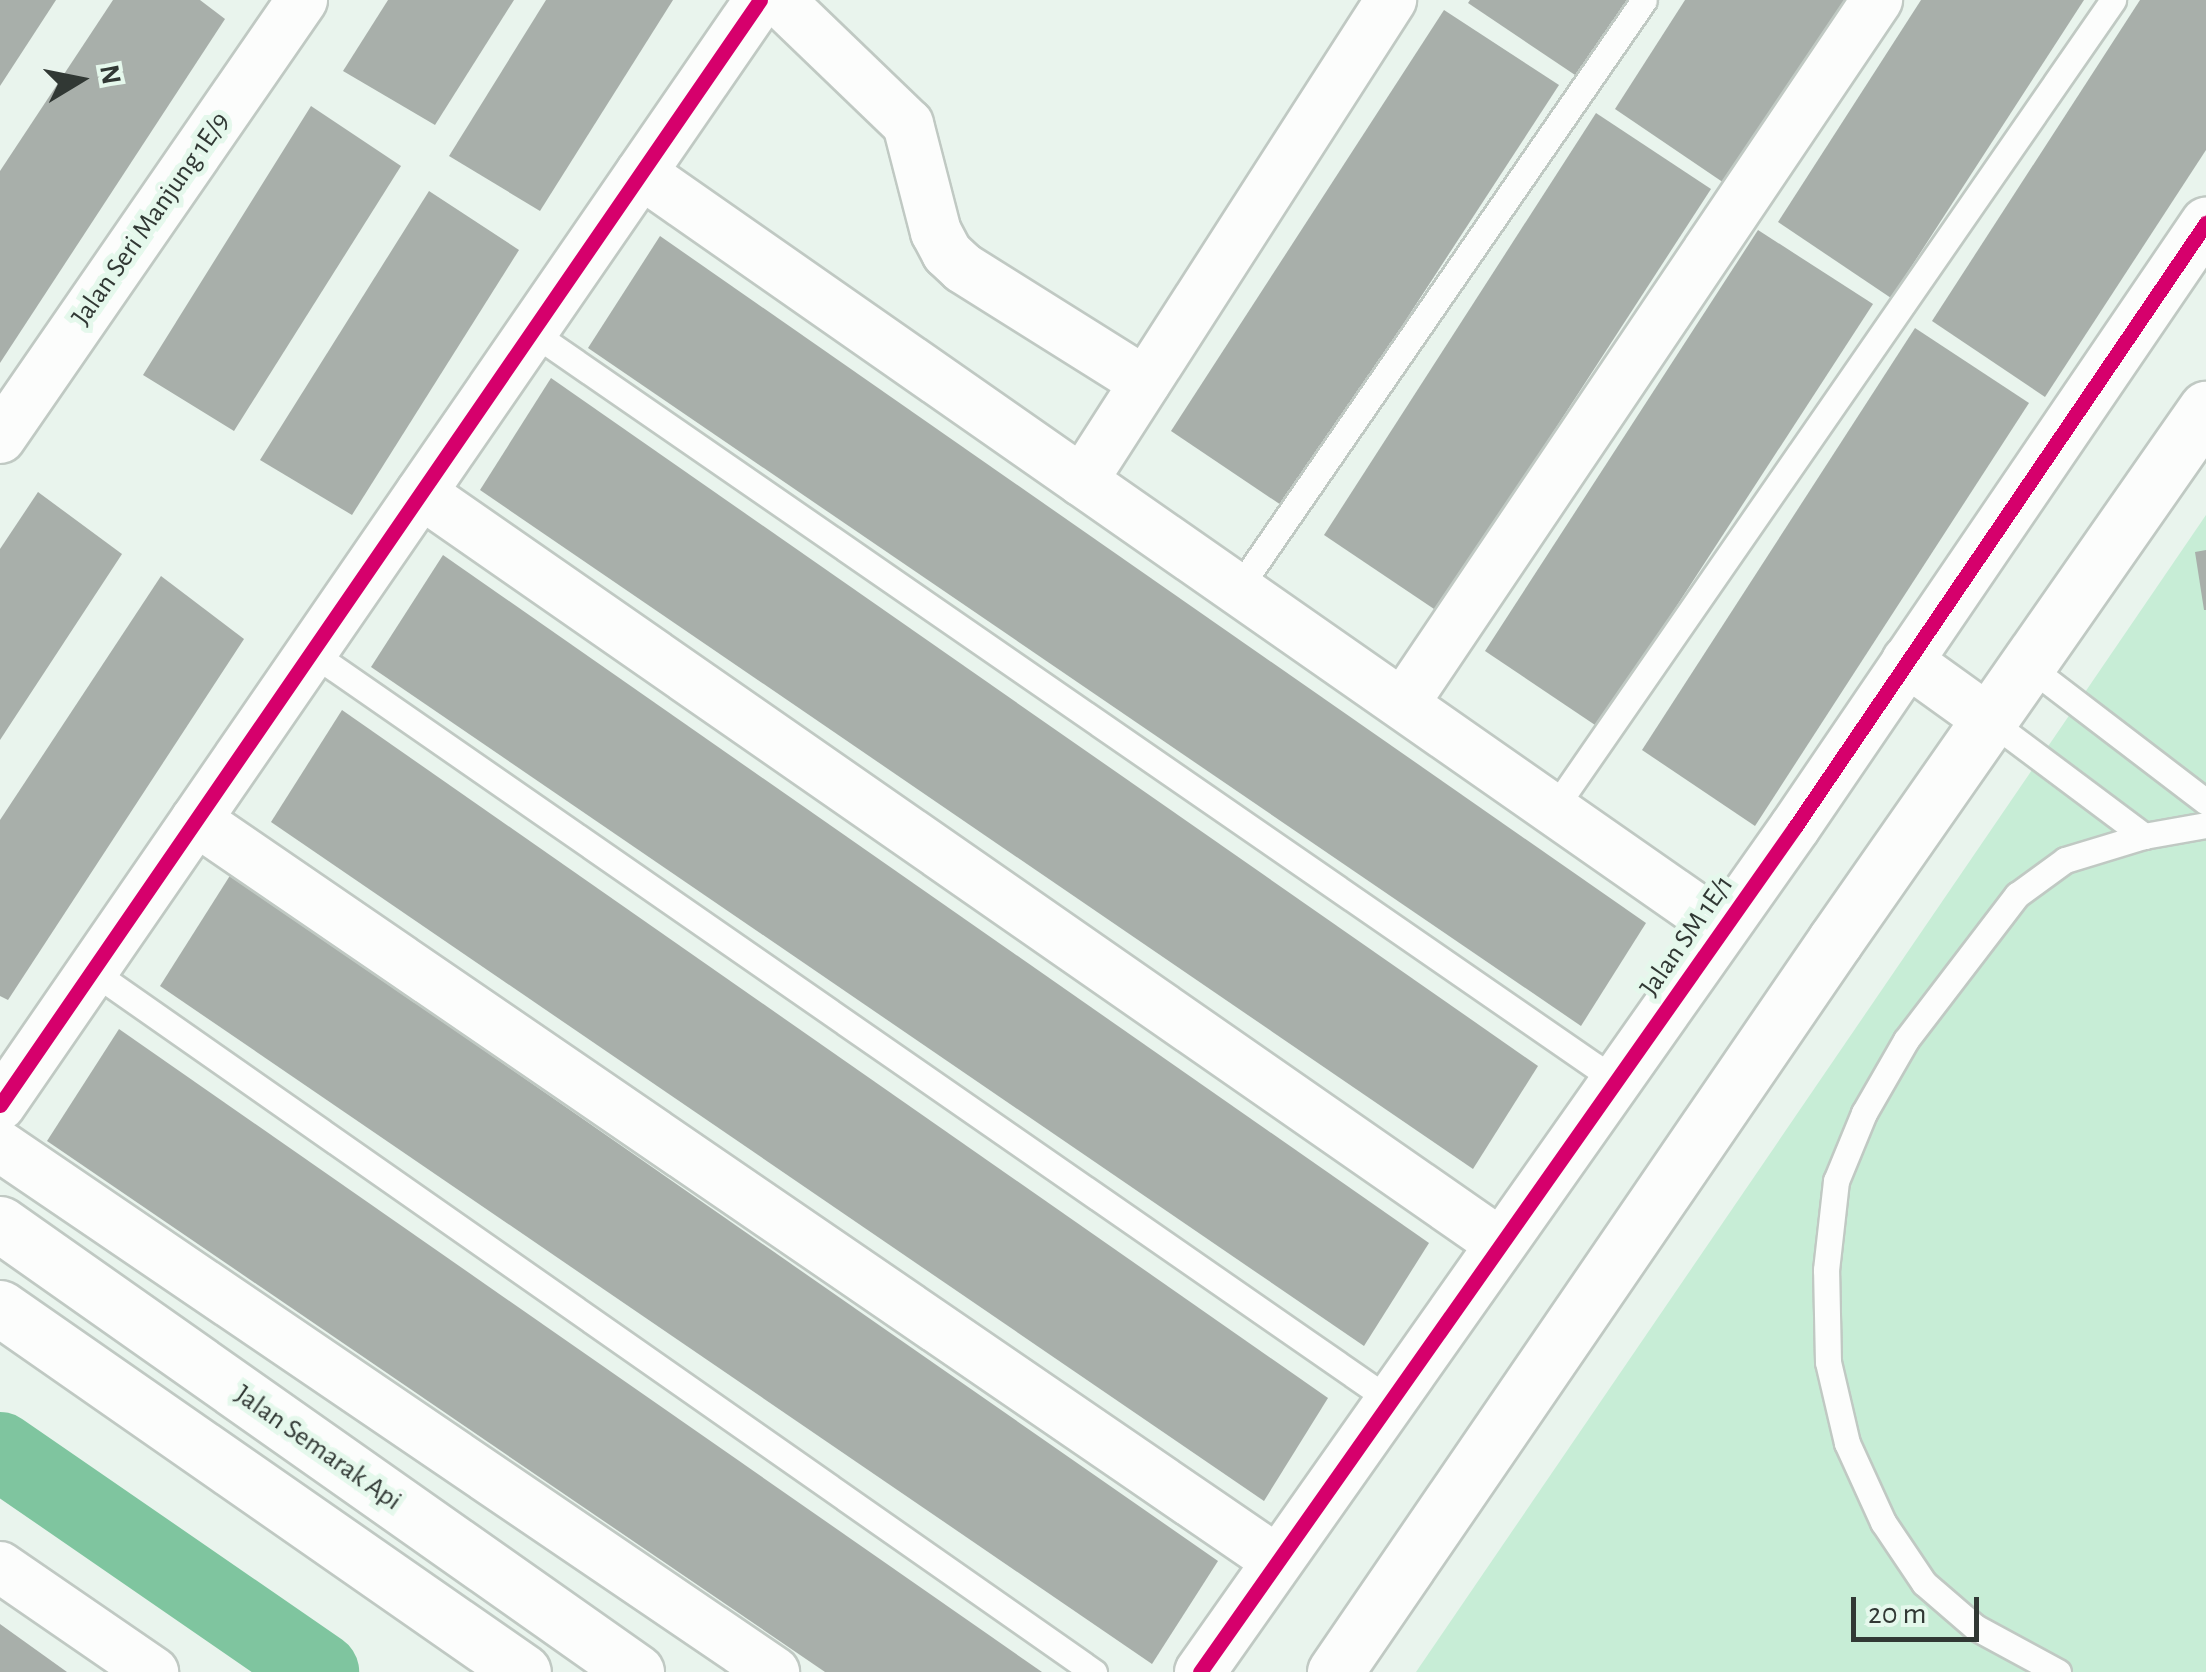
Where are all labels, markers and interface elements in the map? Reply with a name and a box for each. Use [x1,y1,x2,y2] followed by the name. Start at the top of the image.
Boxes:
[30,30,130,130] north arrow
[94,63,125,87] text: N
[65,106,237,332] street label: Jalan Seri Manjung 1E/9
[1633,869,1741,1003] street label: Jalan SM 1E/1
[228,1378,408,1518] street label: Jalan Semarak Api
[1856,1577,1984,1639] scale bar
[1868,1599,1926,1629] text: 20 m

